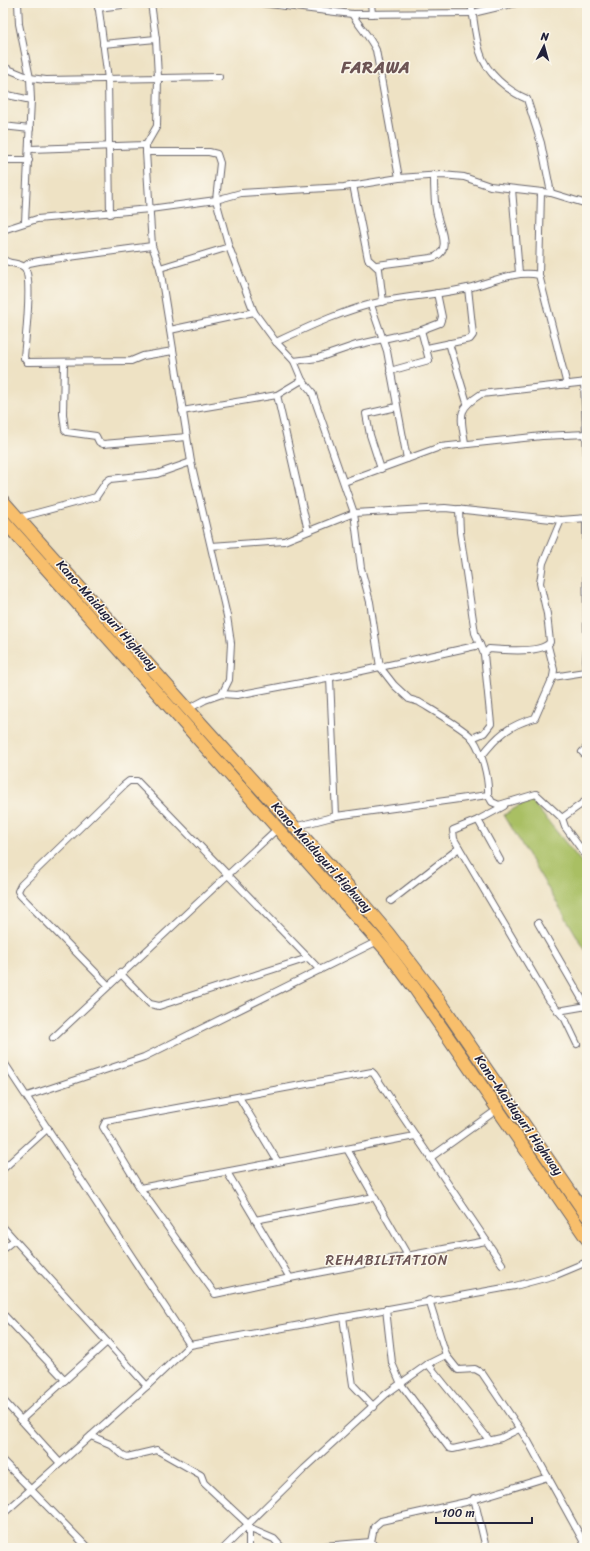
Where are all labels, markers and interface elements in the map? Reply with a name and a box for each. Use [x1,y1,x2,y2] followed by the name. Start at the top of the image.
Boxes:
[524,26,564,66] north arrow
[539,27,550,46] text: N
[340,52,411,82] district label: FARAWA
[50,554,164,676] street label: Kano-Maiduguri Highway
[265,796,379,918] street label: Kano-Maiduguri Highway
[468,1050,570,1181] street label: Kano-Maiduguri Highway
[325,1248,449,1273] district label: REHABILITATION
[436,1499,532,1525] scale bar
[442,1502,475,1524] text: 100 m

